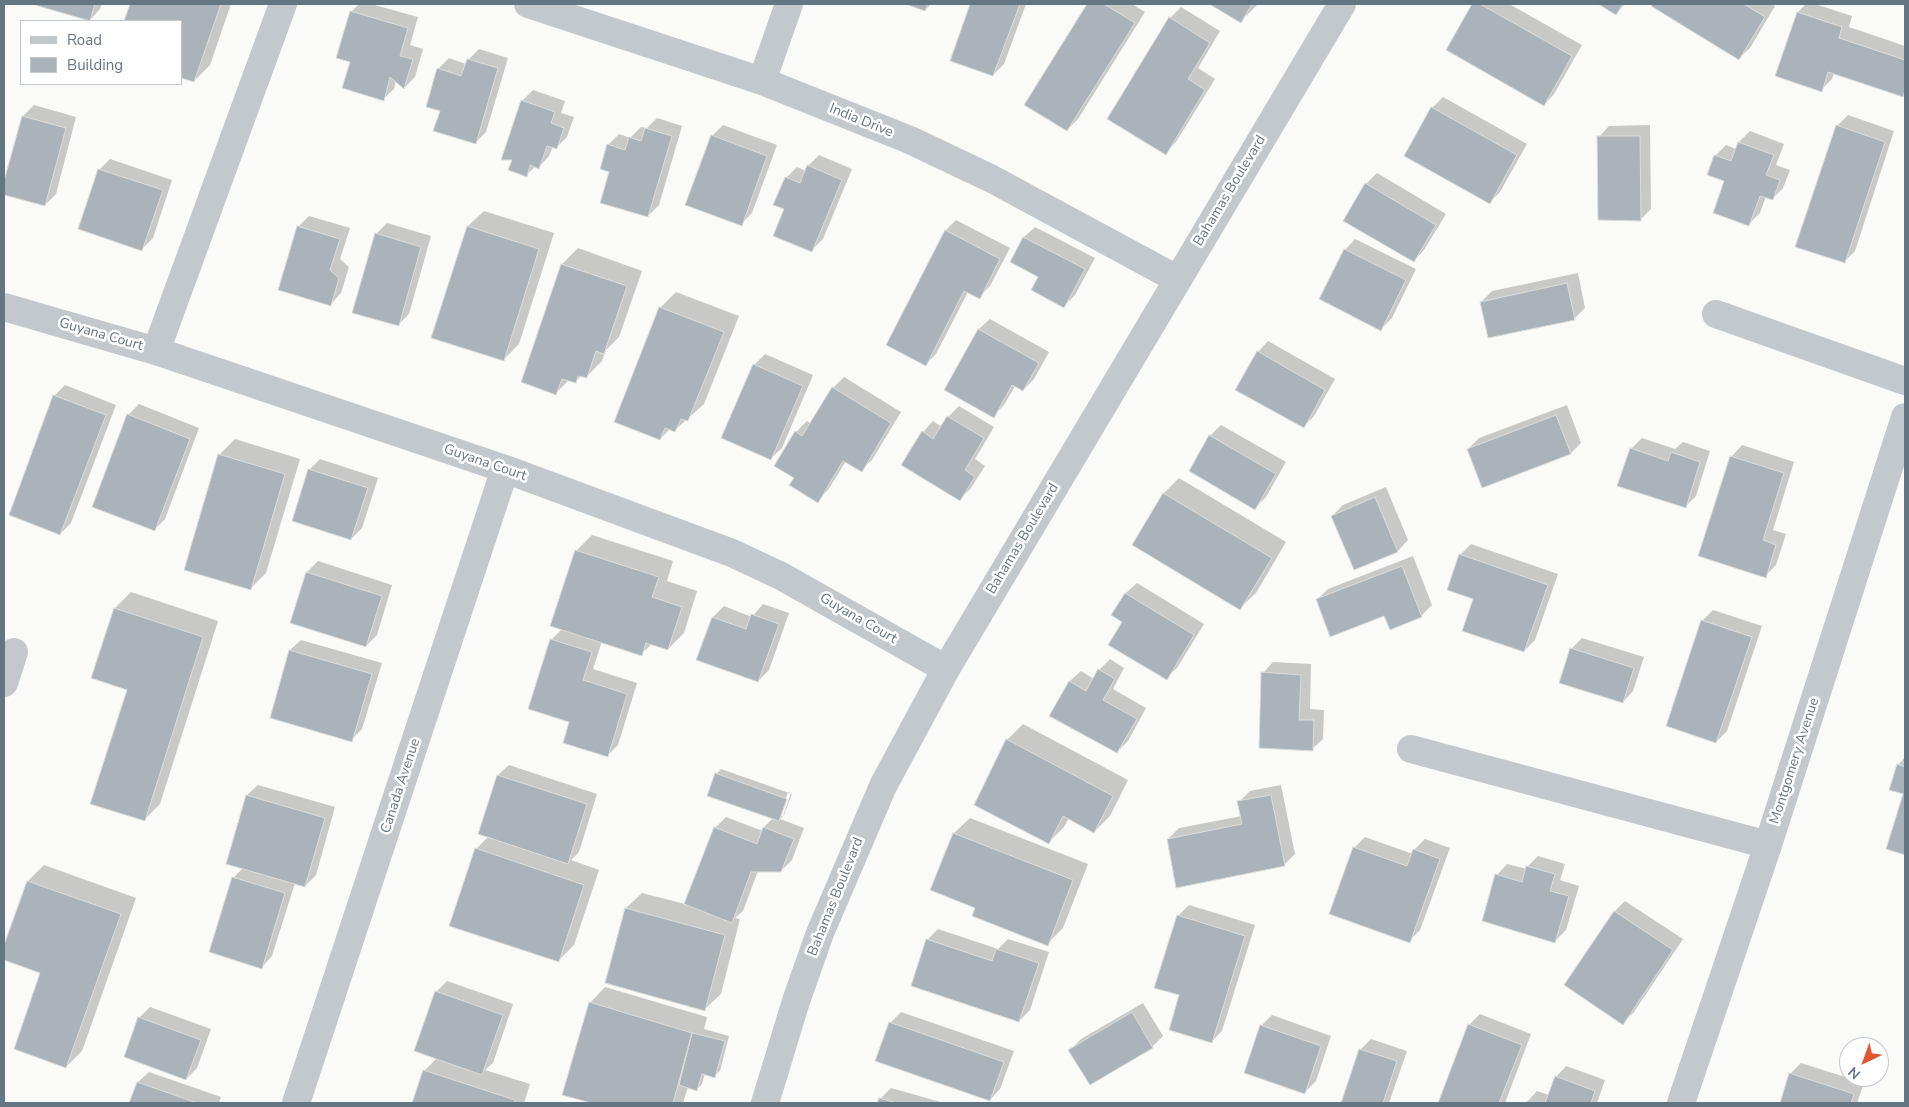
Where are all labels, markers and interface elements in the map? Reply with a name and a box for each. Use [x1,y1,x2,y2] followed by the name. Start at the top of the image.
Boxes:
[20,20,182,85] legend
[67,30,102,50] text: Road
[67,55,123,75] text: Building
[827,101,895,141] street label: India Drive
[1190,133,1270,249] street label: Bahamas Boulevard
[57,315,145,355] street label: Guyana Court
[441,441,529,485] street label: Guyana Court
[983,481,1063,597] street label: Bahamas Boulevard
[816,590,900,648] street label: Guyana Court
[1767,696,1823,826] street label: Montgomery Avenue
[378,736,424,836] street label: Canada Avenue
[805,835,867,959] street label: Bahamas Boulevard
[1839,1037,1889,1087] north arrow
[1844,1062,1865,1083] text: N

